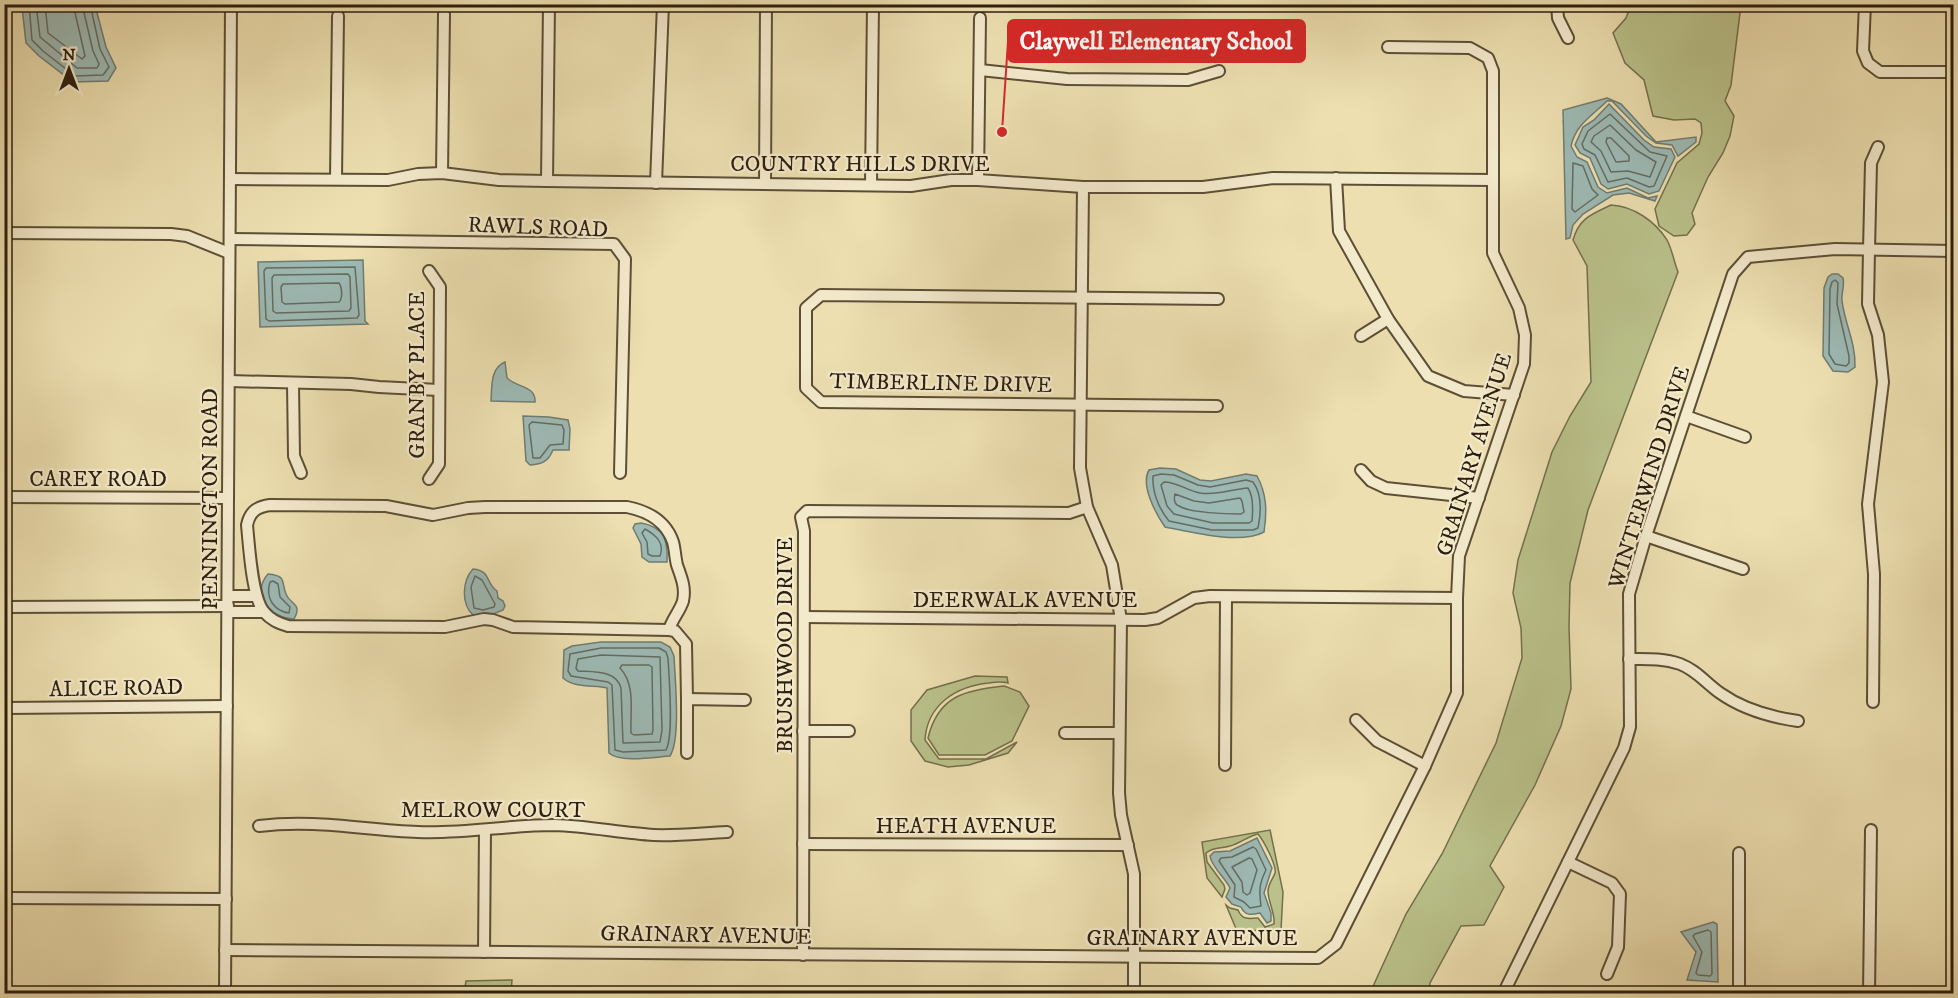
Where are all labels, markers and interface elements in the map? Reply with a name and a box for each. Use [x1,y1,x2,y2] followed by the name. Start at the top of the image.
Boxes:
[1008,20,1305,62] callout: Claywell Elementary School
[1019,27,1293,57] text: Claywell Elementary School
[39,39,99,99] north arrow
[62,45,76,65] text: N
[730,151,990,178] street label: COUNTRY HILLS DRIVE
[467,212,609,243] street label: RAWLS ROAD
[404,291,431,459] street label: GRANBY PLACE
[1431,349,1518,559] street label: GRAINARY AVENUE
[1602,363,1696,593] street label: WINTERWIND DRIVE
[829,368,1053,399] street label: TIMBERLINE DRIVE
[197,388,224,610] street label: PENNINGTON ROAD
[29,466,167,493] street label: CAREY ROAD
[772,537,799,753] street label: BRUSHWOOD DRIVE
[913,587,1137,614] street label: DEERWALK AVENUE
[49,674,183,703] street label: ALICE ROAD
[401,797,586,824] street label: MELROW COURT
[876,813,1056,840] street label: HEATH AVENUE
[600,920,812,951] street label: GRAINARY AVENUE
[1086,925,1298,952] street label: GRAINARY AVENUE

